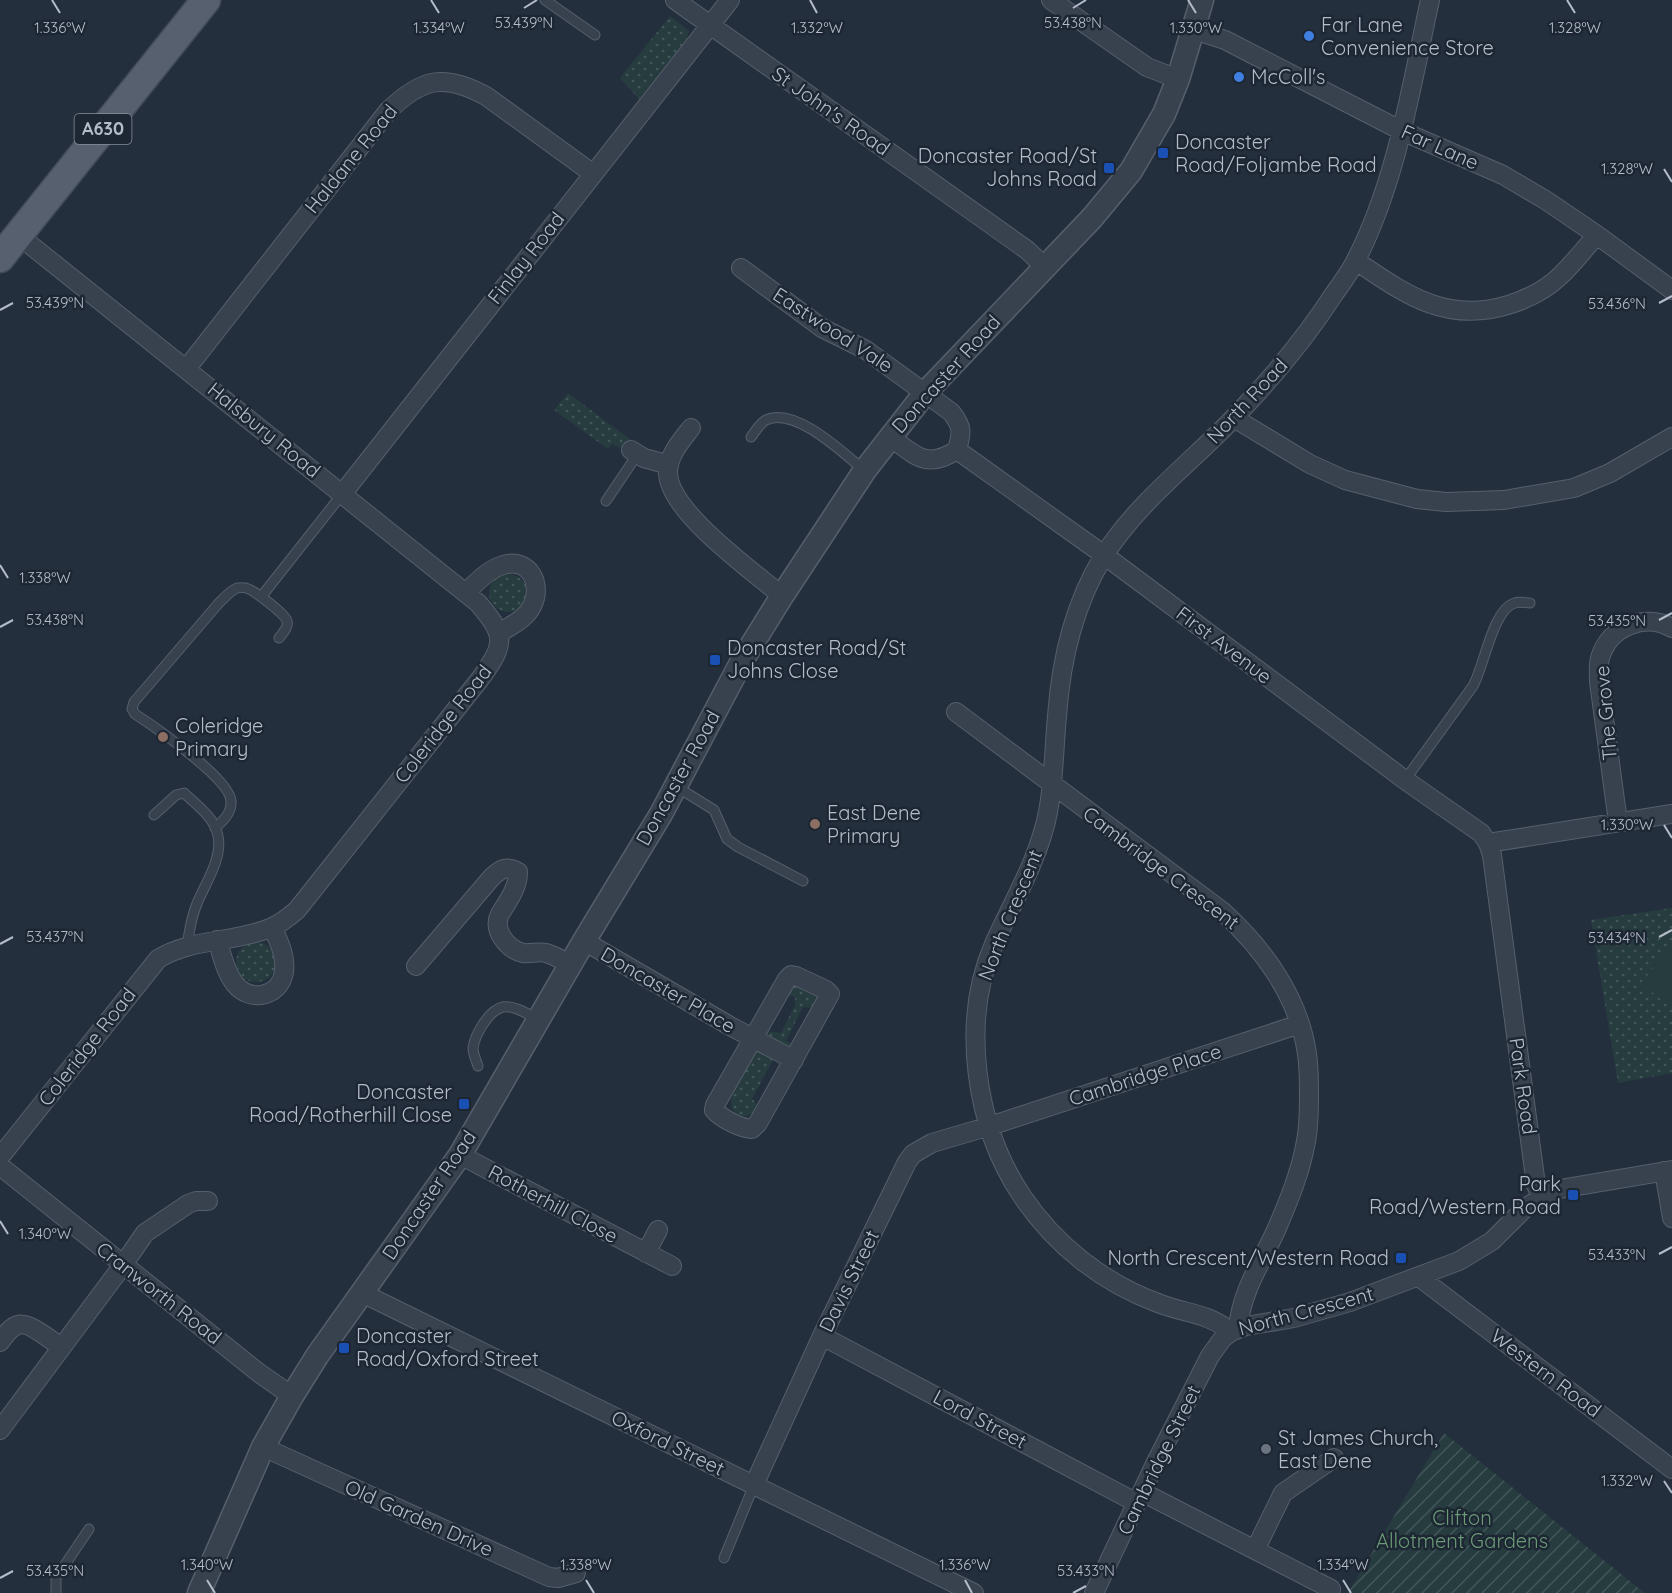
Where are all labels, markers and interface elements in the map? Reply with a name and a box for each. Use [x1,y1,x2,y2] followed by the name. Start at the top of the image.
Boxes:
[1321,12,1494,60] place label: Far Lane Convenience Store
[495,13,553,32] text: 53.439°N
[1044,13,1102,32] text: 53.438°N
[34,18,86,37] text: 1.336°W
[413,18,465,37] text: 1.334°W
[791,18,843,37] text: 1.332°W
[1170,18,1223,37] text: 1.330°W
[1549,18,1602,37] text: 1.328°W
[1302,29,1316,43] marker: Far Lane Convenience Store
[767,61,895,160] street label: St John's Road
[1251,64,1325,89] place label: McColl's
[1232,70,1246,84] marker: McColl's
[299,99,402,218] street label: Haldane Road
[74,114,132,144] road number: A630
[1398,118,1483,175] street label: Far Lane
[1175,129,1377,177] place label: Doncaster Road/Foljambe Road
[918,143,1097,191] place label: Doncaster Road/St Johns Road
[1156,146,1170,160] marker: Doncaster Road/Foljambe Road
[1601,159,1654,178] text: 1.328°W
[1102,161,1116,175] marker: Doncaster Road/St Johns Road
[482,207,569,309] street label: Finlay Road
[769,281,898,378] street label: Eastwood Vale
[26,293,84,312] text: 53.439°N
[1588,294,1646,313] text: 53.436°N
[886,309,1005,438] street label: Doncaster Road
[1201,353,1292,449] street label: North Road
[203,376,326,483] street label: Halsbury Road
[19,568,71,587] text: 1.338°W
[1172,601,1277,689] street label: First Avenue
[26,610,84,629] text: 53.438°N
[1588,611,1646,630] text: 53.435°N
[727,635,906,683] place label: Doncaster Road/St Johns Close
[708,653,722,667] marker: Doncaster Road/St Johns Close
[389,659,497,788] street label: Coleridge Road
[1589,665,1622,762] street label: The Grove
[630,706,725,850] street label: Doncaster Road
[175,713,263,761] place label: Coleridge Primary
[156,730,170,744] marker: Coleridge Primary
[827,800,921,848] place label: East Dene Primary
[1078,801,1245,935] street label: Cambridge Crescent
[1601,815,1654,834] text: 1.330°W
[808,817,822,831] marker: East Dene Primary
[972,846,1047,984] street label: North Crescent
[26,927,84,946] text: 53.437°N
[1588,928,1646,947] text: 53.434°N
[596,941,740,1038] street label: Doncaster Place
[33,982,141,1111] street label: Coleridge Road
[1504,1036,1543,1136] street label: Park Road
[1065,1038,1224,1111] street label: Cambridge Place
[249,1079,452,1127] place label: Doncaster Road/Rotherhill Close
[457,1097,471,1111] marker: Doncaster Road/Rotherhill Close
[376,1125,481,1264] street label: Doncaster Road
[484,1159,622,1248] street label: Rotherhill Close
[1369,1171,1561,1219] place label: Park Road/Western Road
[1566,1188,1580,1202] marker: Park Road/Western Road
[19,1224,72,1243] text: 1.340°W
[813,1225,884,1336] street label: Davis Street
[92,1236,227,1349] street label: Cranworth Road
[1108,1245,1389,1270] place label: North Crescent/Western Road
[1588,1245,1646,1264] text: 53.433°N
[1394,1251,1408,1265] marker: North Crescent/Western Road
[1236,1280,1376,1341] street label: North Crescent
[356,1323,539,1371] place label: Doncaster Road/Oxford Street
[1486,1323,1607,1422] street label: Western Road
[337,1341,351,1355] marker: Doncaster Road/Oxford Street
[1112,1381,1206,1539] street label: Cambridge Street
[929,1384,1031,1454] street label: Lord Street
[608,1404,729,1481] street label: Oxford Street
[1278,1425,1438,1473] place label: St James Church, East Dene
[1259,1442,1273,1456] marker: St James Church, East Dene
[1601,1471,1653,1490] text: 1.332°W
[341,1474,497,1561] street label: Old Garden Drive
[1376,1505,1548,1553] park label: Clifton Allotment Gardens
[181,1555,234,1574] text: 1.340°W
[560,1555,612,1574] text: 1.338°W
[939,1555,991,1574] text: 1.336°W
[1317,1555,1369,1574] text: 1.334°W
[26,1561,84,1580] text: 53.435°N
[1057,1561,1115,1580] text: 53.433°N

